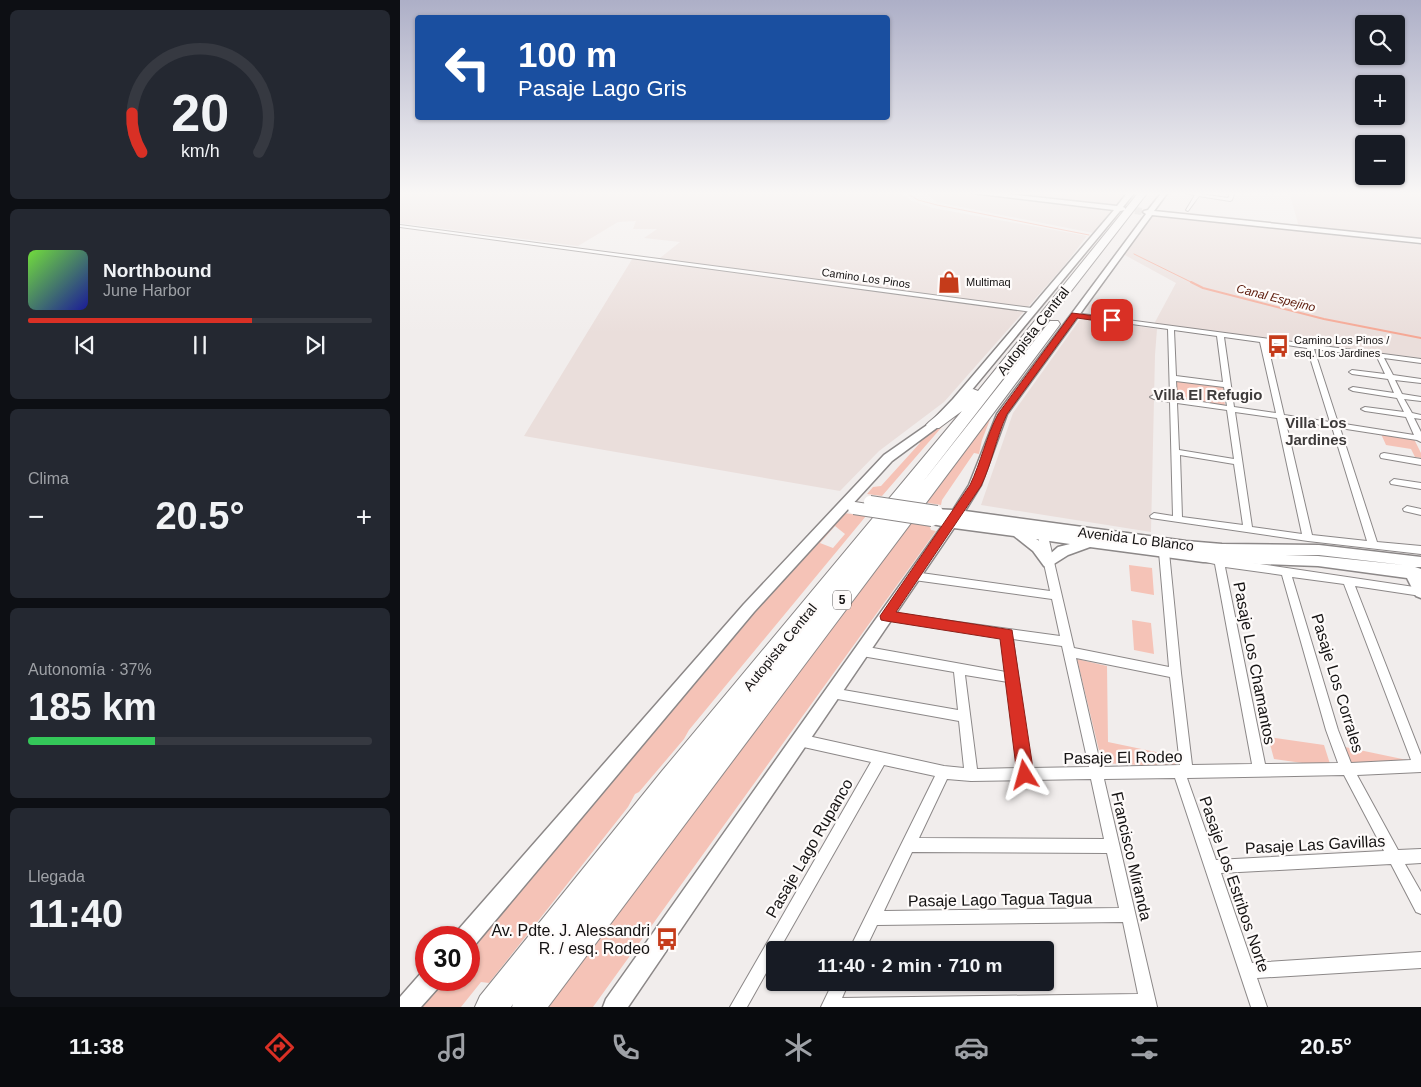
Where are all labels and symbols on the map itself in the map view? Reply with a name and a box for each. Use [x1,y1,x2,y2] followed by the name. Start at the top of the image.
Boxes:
[821,266,912,290] street label: Camino Los Pinos
[936,269,962,295] shop icon: Multimaq
[966,276,1011,288] place label: Multimaq
[1235,281,1317,315] water label: Canal Espejino
[994,284,1072,378] street label: Autopista Central
[1091,299,1133,341] pin
[1265,333,1291,359] bus stop icon: Camino Los Pinos / esq. Los Jardines
[1294,334,1390,359] place label: Camino Los Pinos / esq. Los Jardines
[1154,386,1262,403] district label: Villa El Refugio
[1285,414,1347,448] district label: Villa Los Jardines
[1077,524,1195,554] street label: Avenida Lo Blanco
[1230,580,1279,746] street label: Pasaje Los Chamantos
[833,590,851,610] road number: 5
[740,600,820,694] street label: Autopista Central
[1308,612,1367,755] street label: Pasaje Los Corrales
[998,748,1050,800] position arrow
[1063,748,1183,767] street label: Pasaje El Rodeo
[763,776,856,921] street label: Pasaje Lago Rupanco
[1108,790,1155,922] street label: Francisco Miranda
[1196,794,1273,974] street label: Pasaje Los Estribos Norte
[1244,832,1386,857] street label: Pasaje Las Gavillas
[908,889,1092,910] street label: Pasaje Lago Tagua Tagua
[491,922,650,957] place label: Av. Pdte. J. Alessandri R. / esq. Rodeo
[415,926,480,991] speed limit sign: 30
[654,926,680,952] bus stop icon: Av. Pdte. J. Alessandri R. / esq. Rodeo

